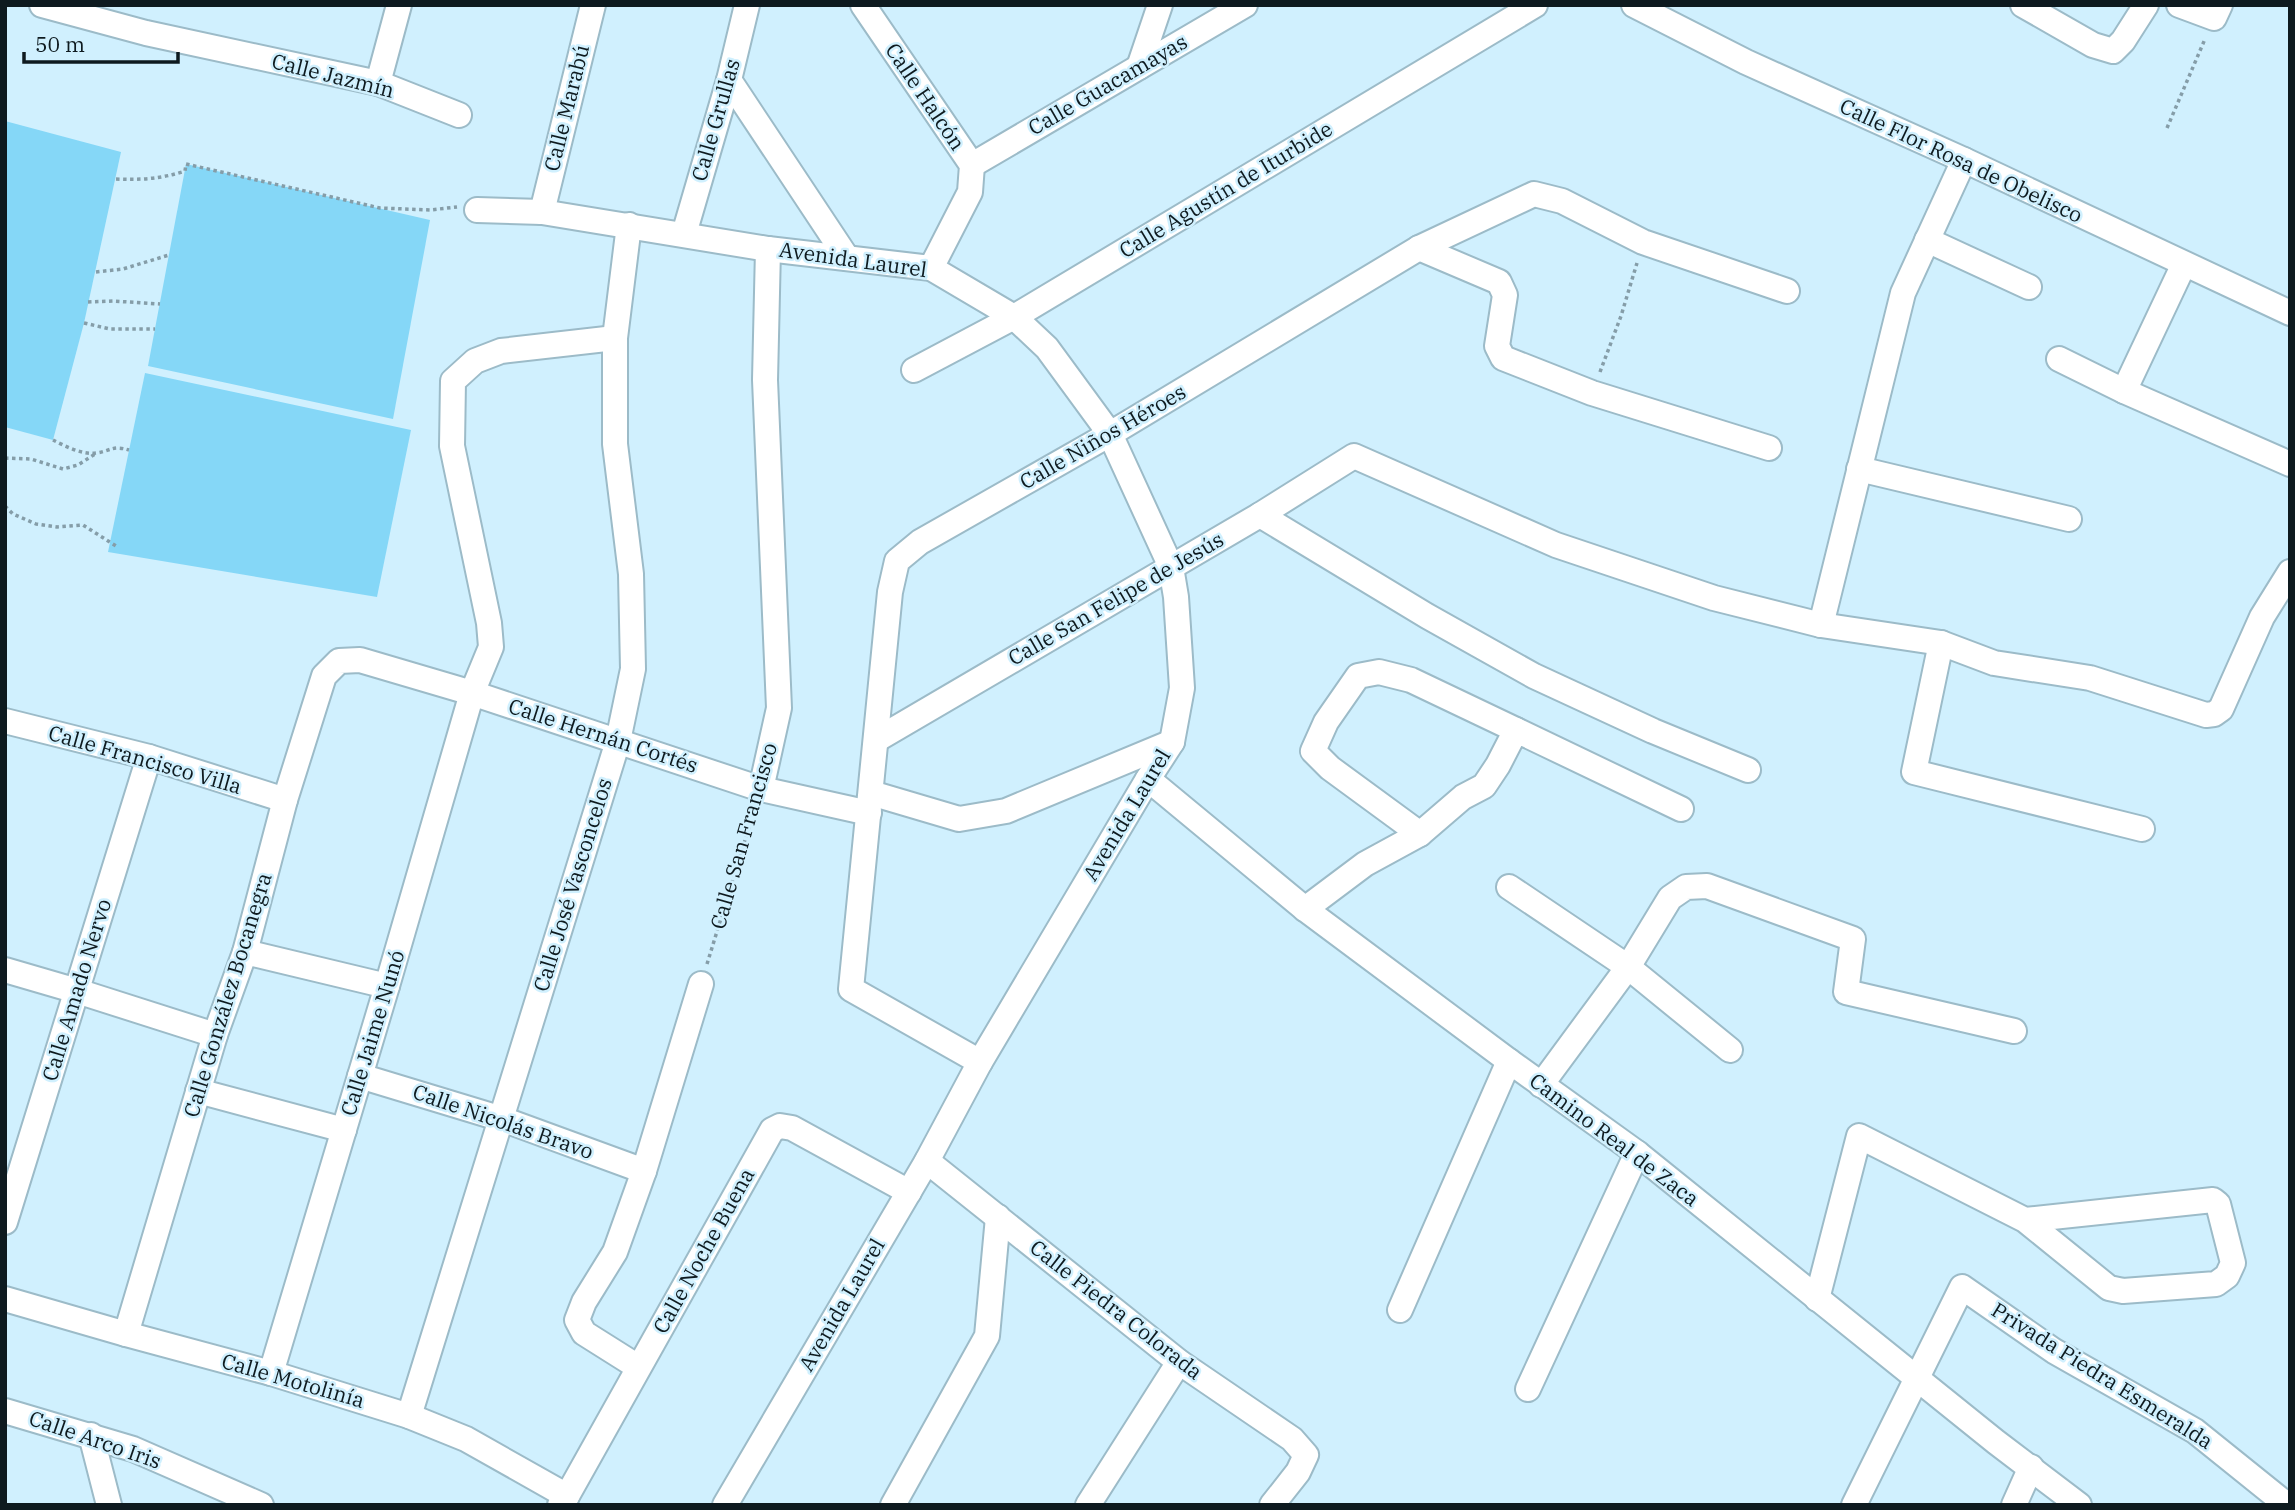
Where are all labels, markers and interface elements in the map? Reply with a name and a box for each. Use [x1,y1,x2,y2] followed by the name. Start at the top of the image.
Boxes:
[24,21,178,65] scale bar
[1023,27,1192,141] street label: Calle Guacamayas
[35,30,85,58] text: 50 m
[880,37,972,156] street label: Calle Halcón
[537,42,595,174] street label: Calle Marabú
[269,46,397,104] street label: Calle Jazmín
[684,55,746,184] street label: Calle Grullas
[1835,91,2087,229] street label: Calle Flor Rosa de Obelisco
[1114,114,1337,264] street label: Calle Agustín de Iturbide
[777,235,929,283] street label: Avenida Laurel
[1014,377,1191,495] street label: Calle Niños Héroes
[1003,525,1228,671] street label: Calle San Felipe de Jesús
[505,691,702,779] street label: Calle Hernán Cortés
[45,718,245,800] street label: Calle Francisco Villa
[703,739,783,932] street label: Calle San Francisco
[1076,743,1177,886] street label: Avenida Laurel
[526,775,618,995] street label: Calle José Vasconcelos
[176,869,278,1120] street label: Calle González Bocanegra
[35,895,117,1084] street label: Calle Amado Nervo
[334,946,411,1119] street label: Calle Jaime Nunó
[1524,1066,1705,1212] street label: Camino Real de Zaca
[409,1077,597,1165] street label: Calle Nicolás Bravo
[646,1163,760,1338] street label: Calle Noche Buena
[792,1233,891,1376] street label: Avenida Laurel
[1025,1233,1209,1385] street label: Calle Piedra Colorada
[1986,1295,2219,1455] street label: Privada Piedra Esmeralda
[219,1346,368,1414] street label: Calle Motolinía
[25,1403,165,1475] street label: Calle Arco Iris

